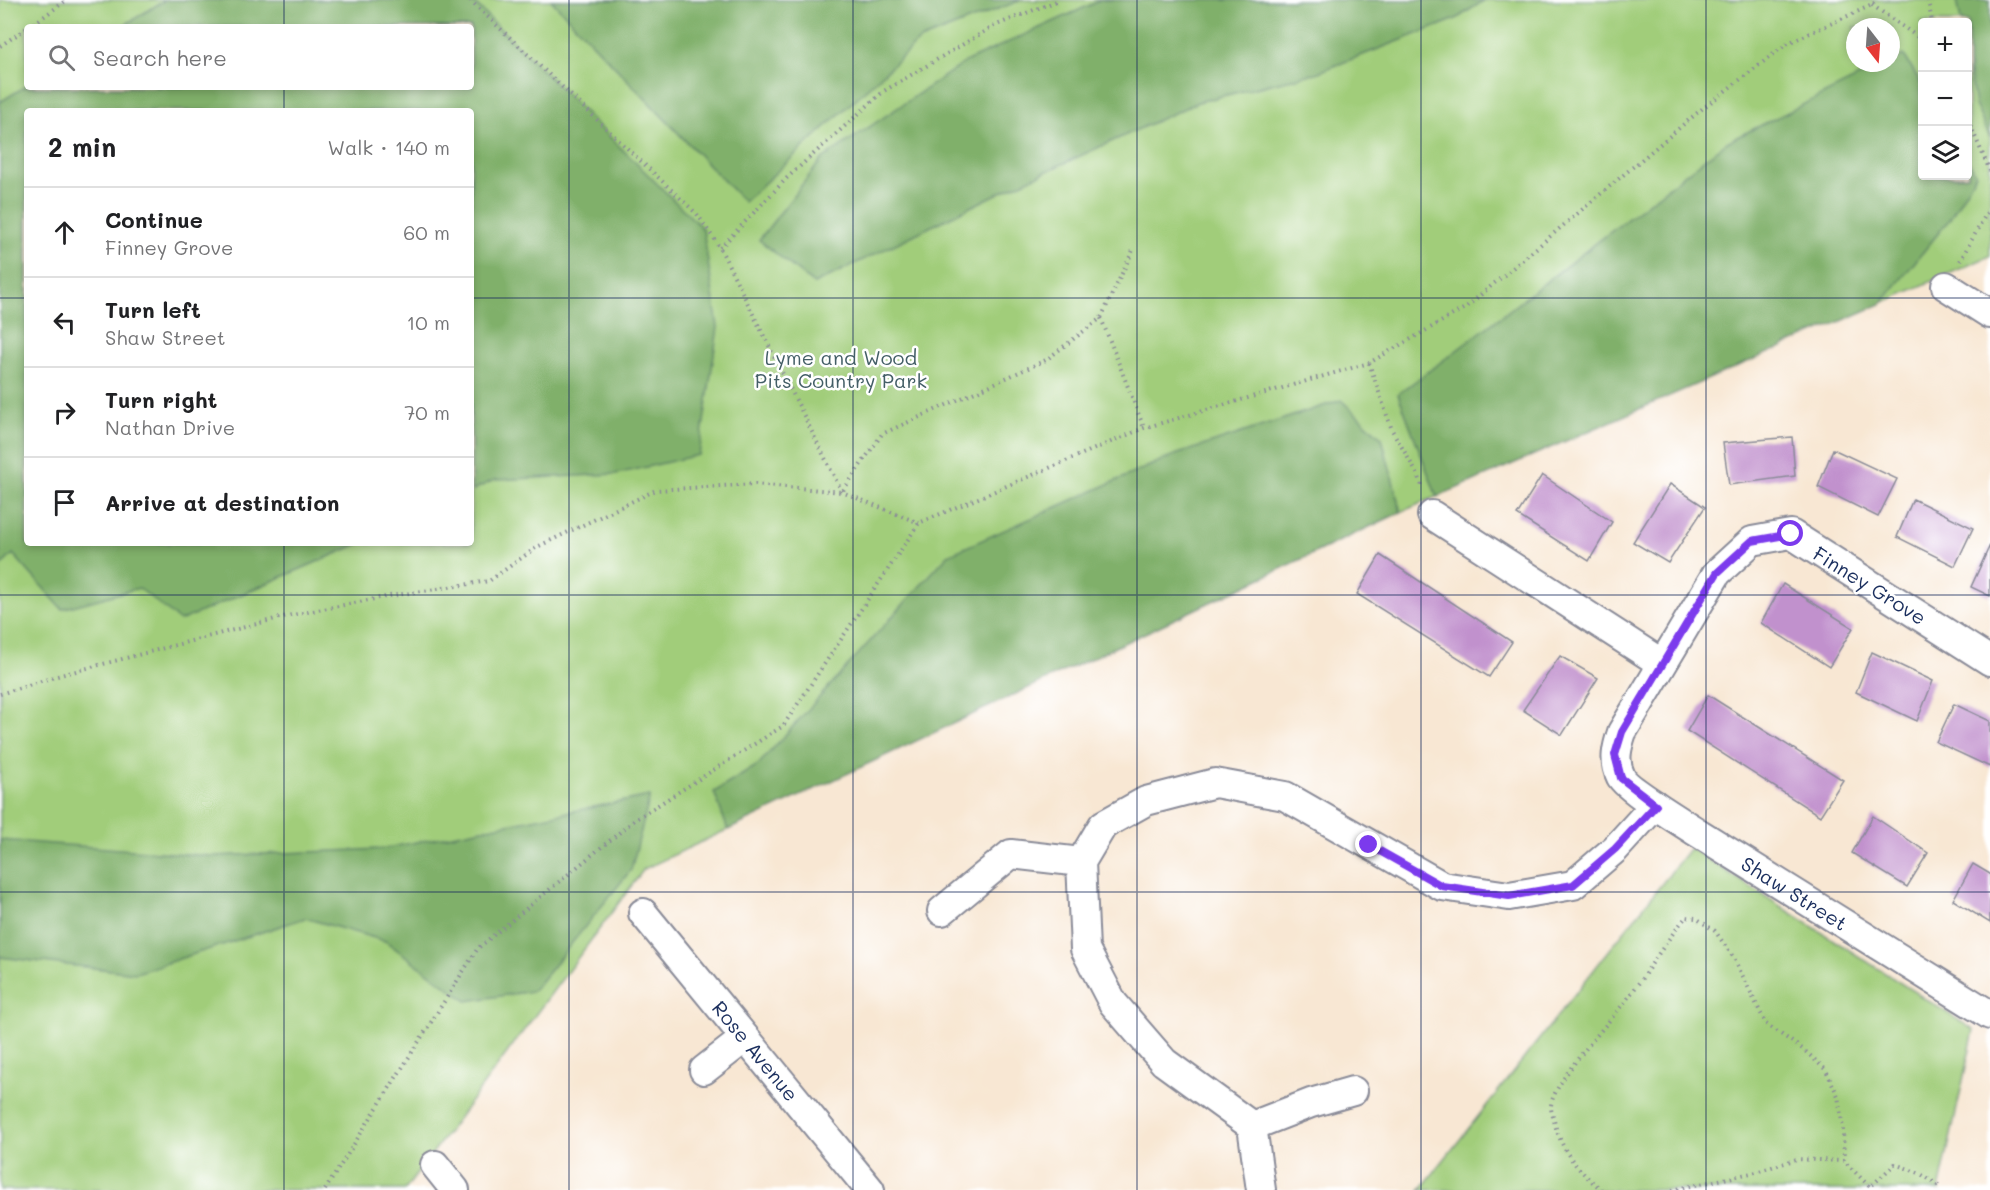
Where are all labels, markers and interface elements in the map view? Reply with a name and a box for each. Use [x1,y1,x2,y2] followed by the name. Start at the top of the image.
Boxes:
[1846,18,1900,72] north arrow
[1918,18,1972,180] map controls
[1918,18,1972,72] button: +
[24,24,474,90] search box
[45,41,78,74] icon: search
[93,43,227,72] text: Search here
[1918,72,1972,126] button: −
[1918,126,1972,180] button: layers
[48,130,116,164] text: 2 min
[327,134,450,160] text: Walk · 140 m
[105,205,203,234] text: Continue
[48,216,81,249] icon: ahead
[403,219,450,245] text: 60 m
[105,234,233,260] text: Finney Grove
[105,295,201,324] text: Turn left
[48,306,81,339] icon: left
[406,309,450,335] text: 10 m
[105,324,226,350] text: Shaw Street
[755,344,927,393] park label: Lyme and Wood Pits Country Park
[105,385,217,414] text: Turn right
[48,396,81,429] icon: right
[404,399,450,425] text: 70 m
[105,414,235,440] text: Nathan Drive
[48,486,81,519] icon: arrive
[105,488,340,517] text: Arrive at destination
[1777,520,1803,546] route start
[1809,540,1931,630] street label: Finney Grove
[1355,831,1381,857] route end
[1737,850,1853,936] street label: Shaw Street
[707,995,805,1106] street label: Rose Avenue

